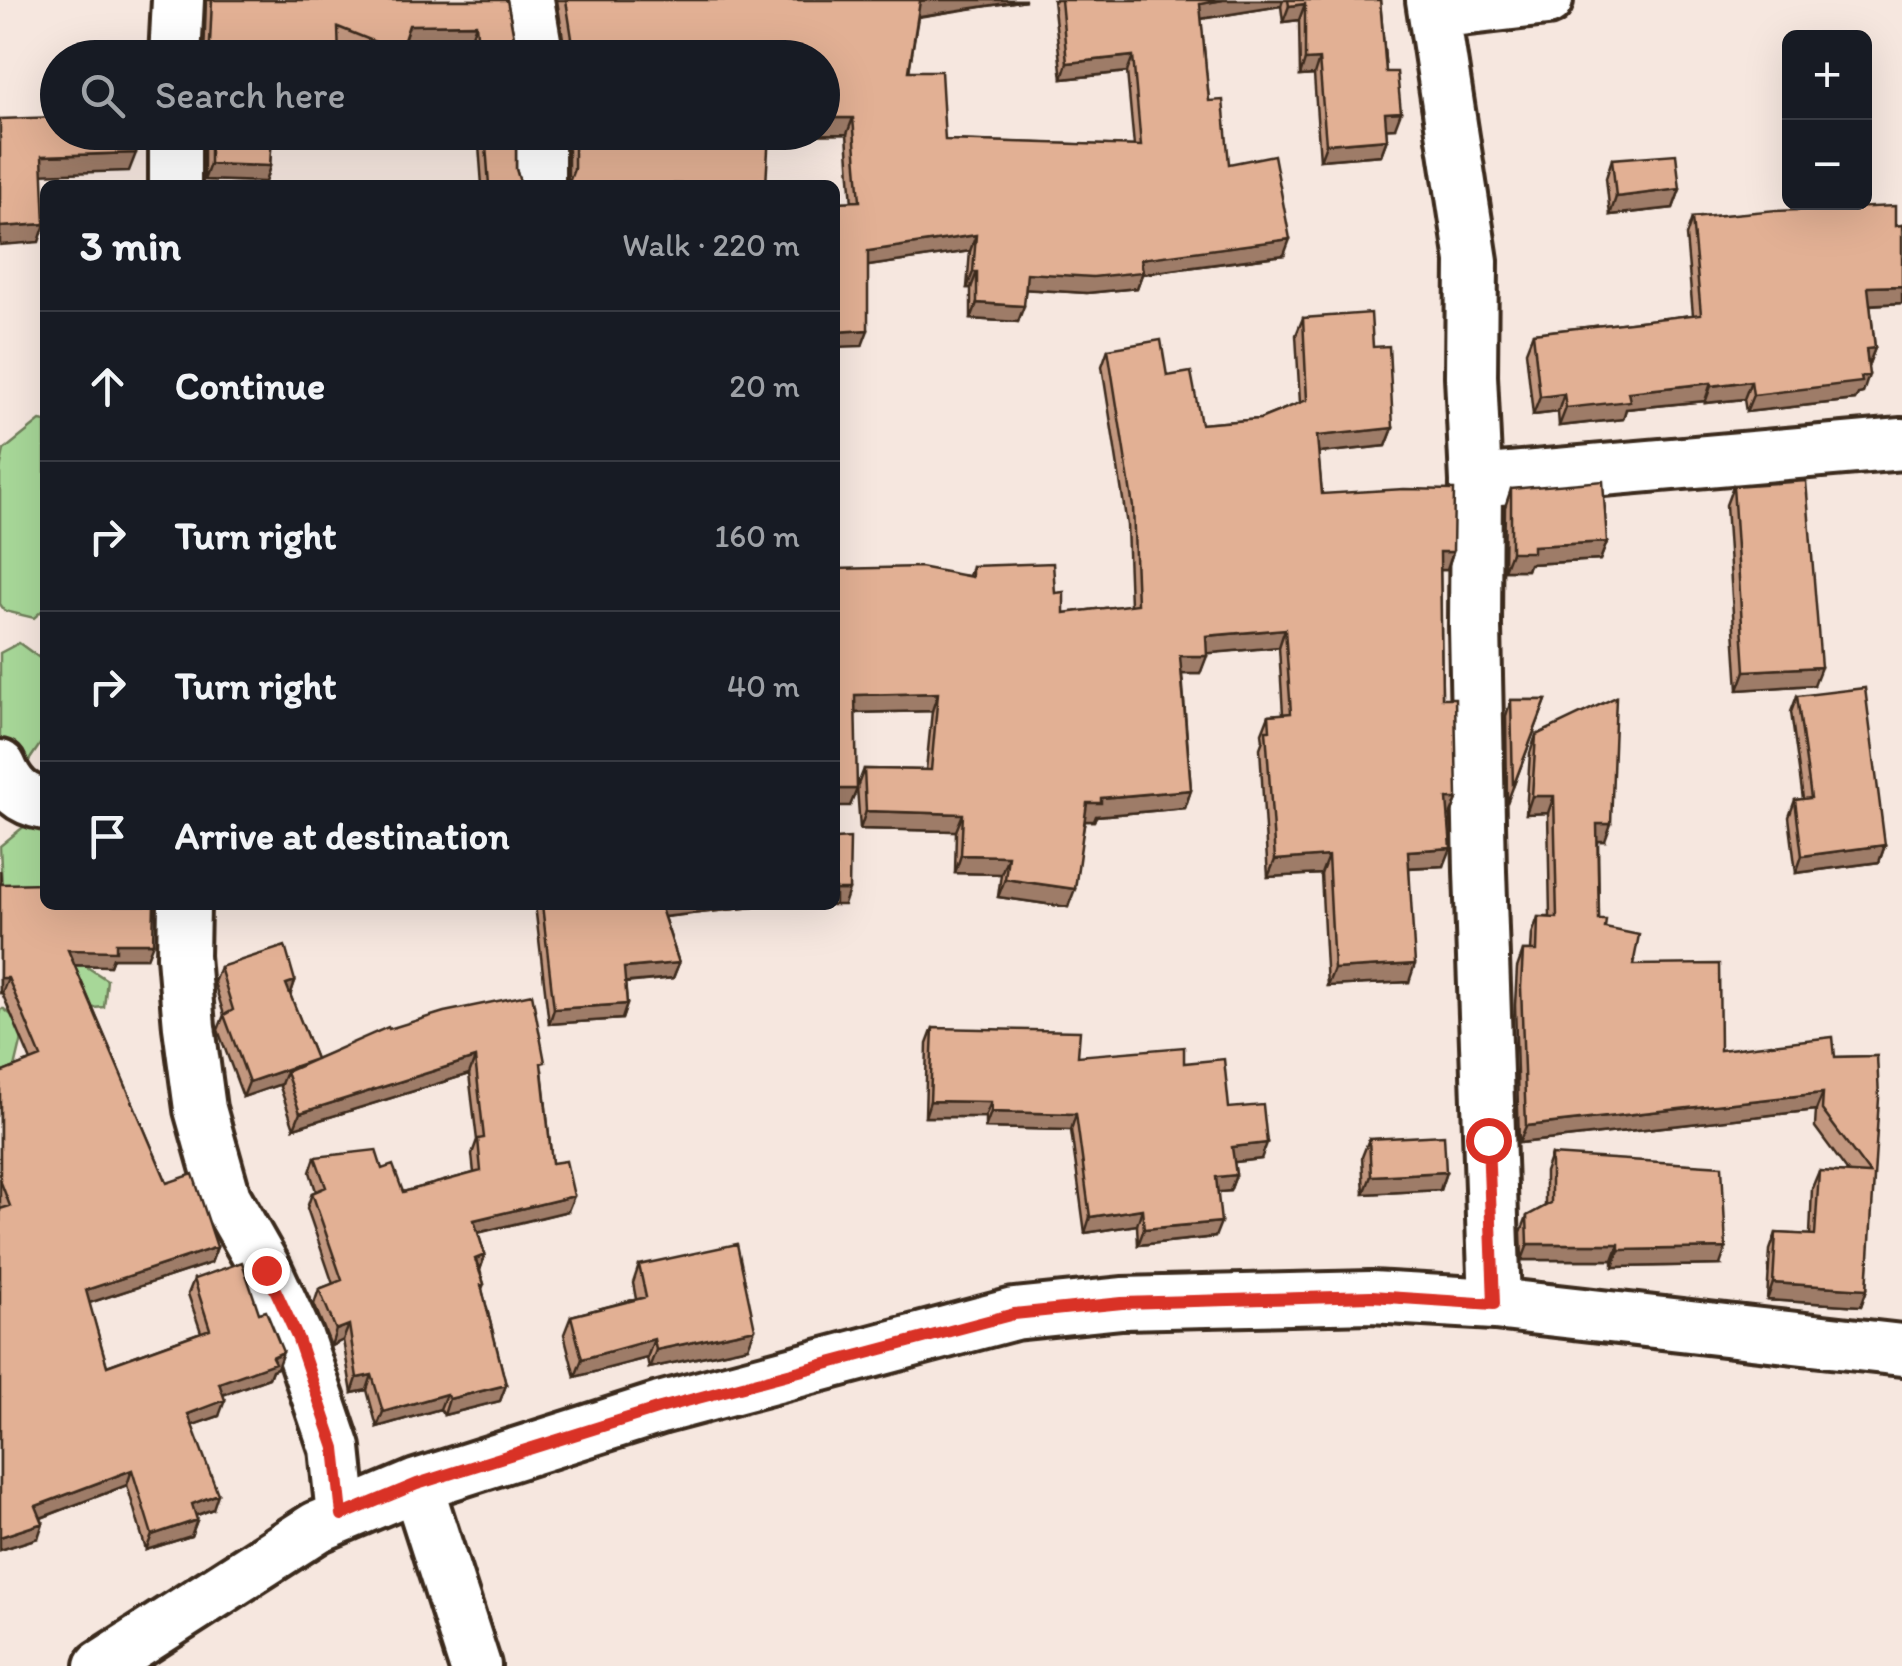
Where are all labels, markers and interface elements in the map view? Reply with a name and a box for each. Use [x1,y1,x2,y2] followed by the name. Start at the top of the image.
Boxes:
[1782,30,1872,210] map controls
[1782,30,1872,120] button: +
[40,40,840,150] search box
[75,68,130,123] icon: search
[155,72,346,118] text: Search here
[1782,120,1872,210] button: −
[80,220,181,271] text: 3 min
[622,226,800,264] text: Walk · 220 m
[80,359,135,414] icon: ahead
[175,363,325,409] text: Continue
[729,367,800,405] text: 20 m
[80,509,135,564] icon: right
[175,513,337,559] text: Turn right
[714,517,800,555] text: 160 m
[80,659,135,714] icon: right
[175,663,337,709] text: Turn right
[727,667,800,705] text: 40 m
[80,809,135,864] icon: arrive
[175,813,510,859] text: Arrive at destination
[1466,1118,1512,1164] route start
[244,1248,290,1294] route end

